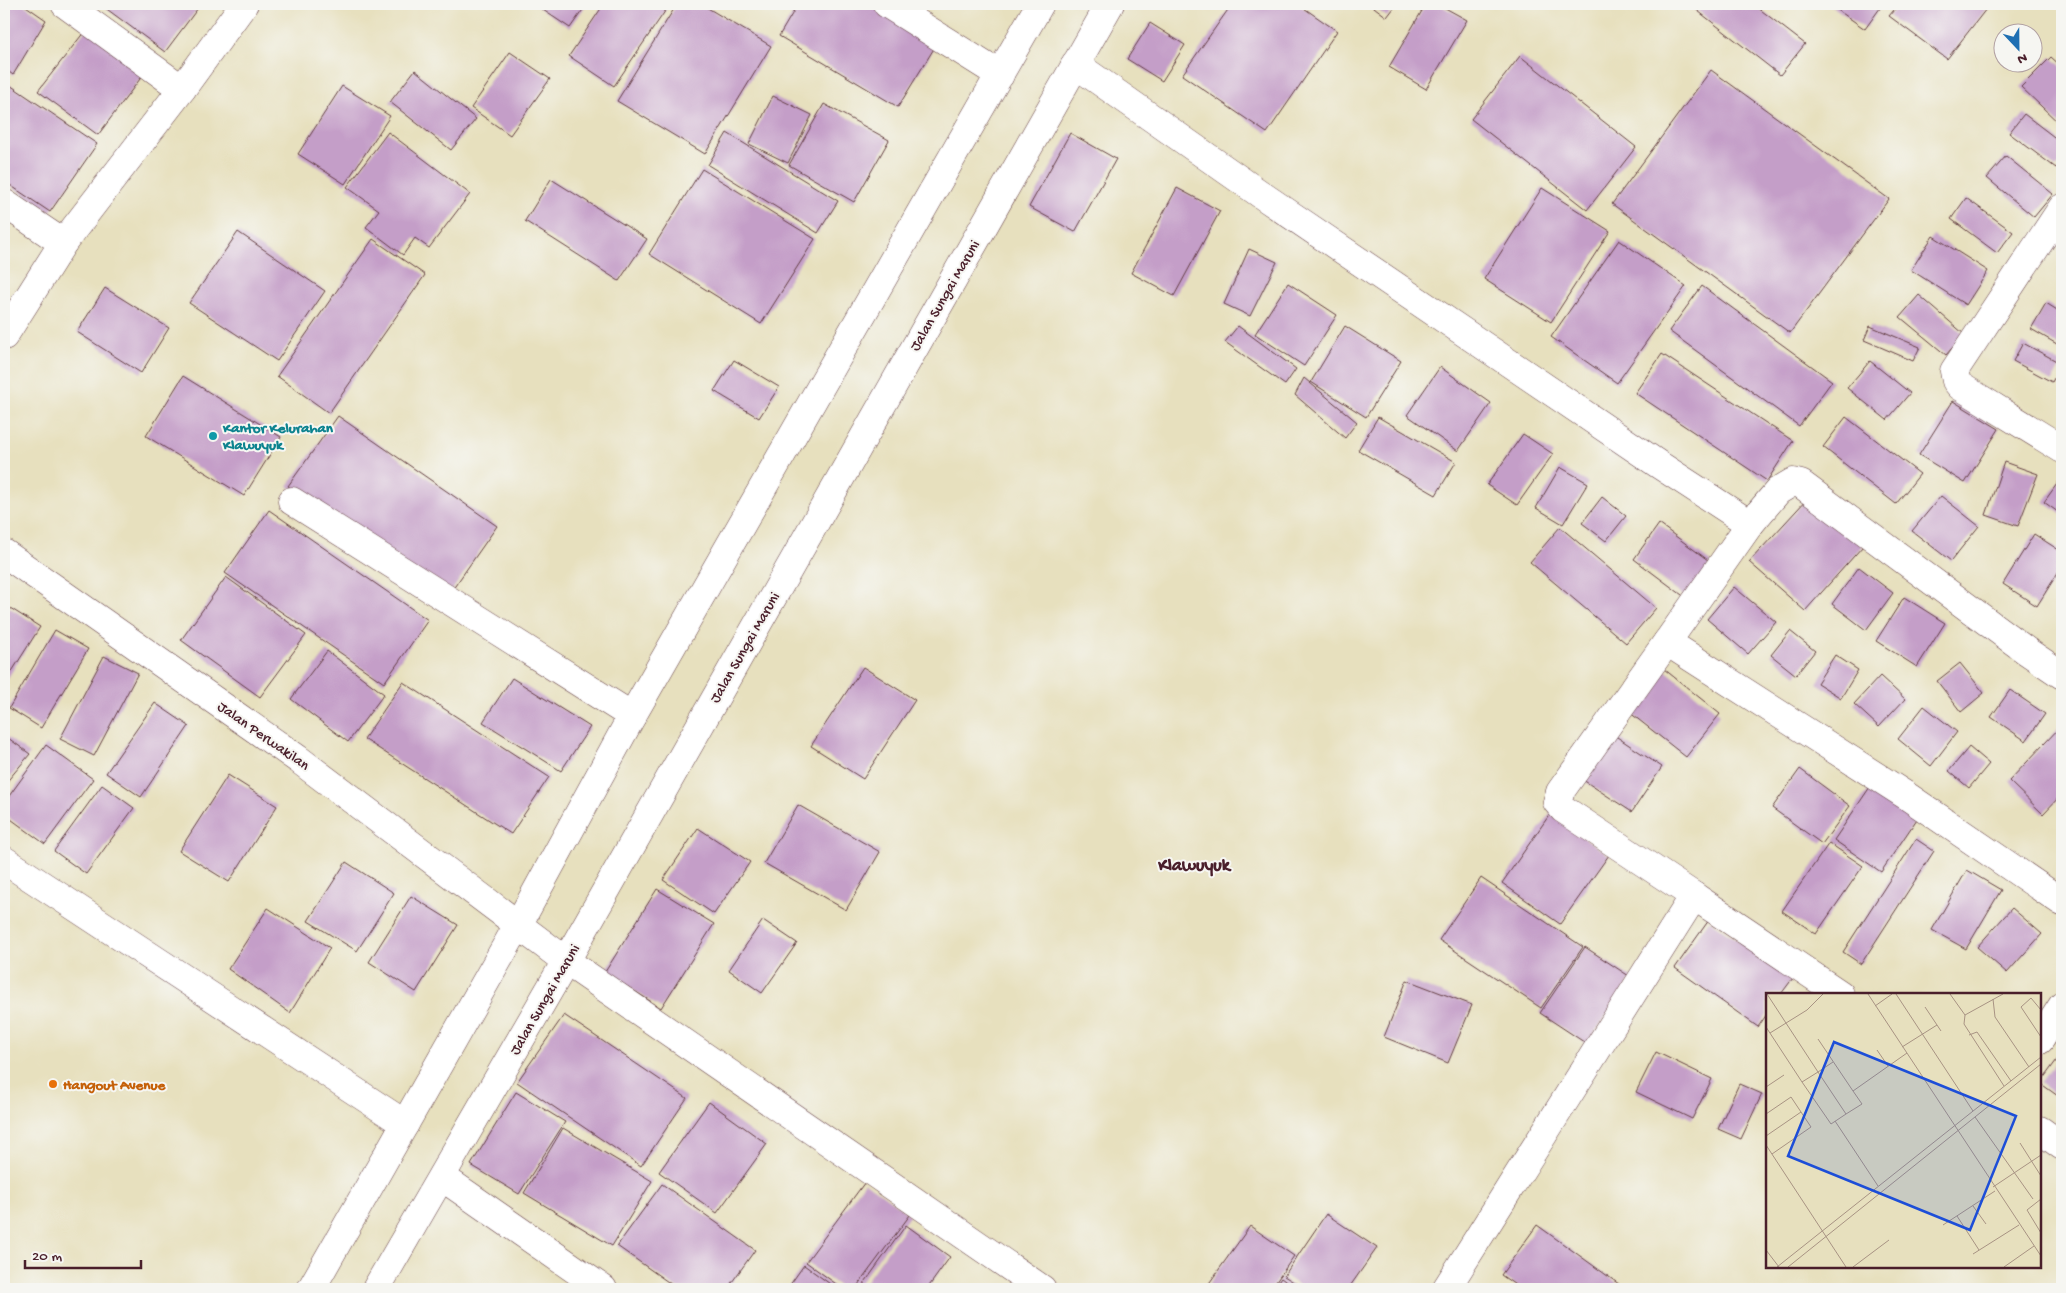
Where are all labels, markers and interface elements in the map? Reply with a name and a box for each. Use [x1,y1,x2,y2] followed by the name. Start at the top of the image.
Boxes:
[1994,22,2044,72] north arrow
[2015,48,2029,67] text: N
[907,237,985,355] street label: Jalan Sungai Maruni
[222,420,334,455] place label: Kantor Kelurahan Klawuyuk
[207,430,219,442] marker: Kantor Kelurahan Klawuyuk
[707,589,785,707] street label: Jalan Sungai Maruni
[213,698,312,775] street label: Jalan Perwakilan
[1157,856,1232,877] district label: Klawuyuk
[507,941,585,1059] street label: Jalan Sungai Maruni
[1766,993,2041,1268] inset map
[63,1077,166,1095] place label: Hangout Avenue
[47,1078,59,1090] marker: Hangout Avenue
[25,1238,141,1270] scale bar
[32,1248,62,1266] text: 20 m

